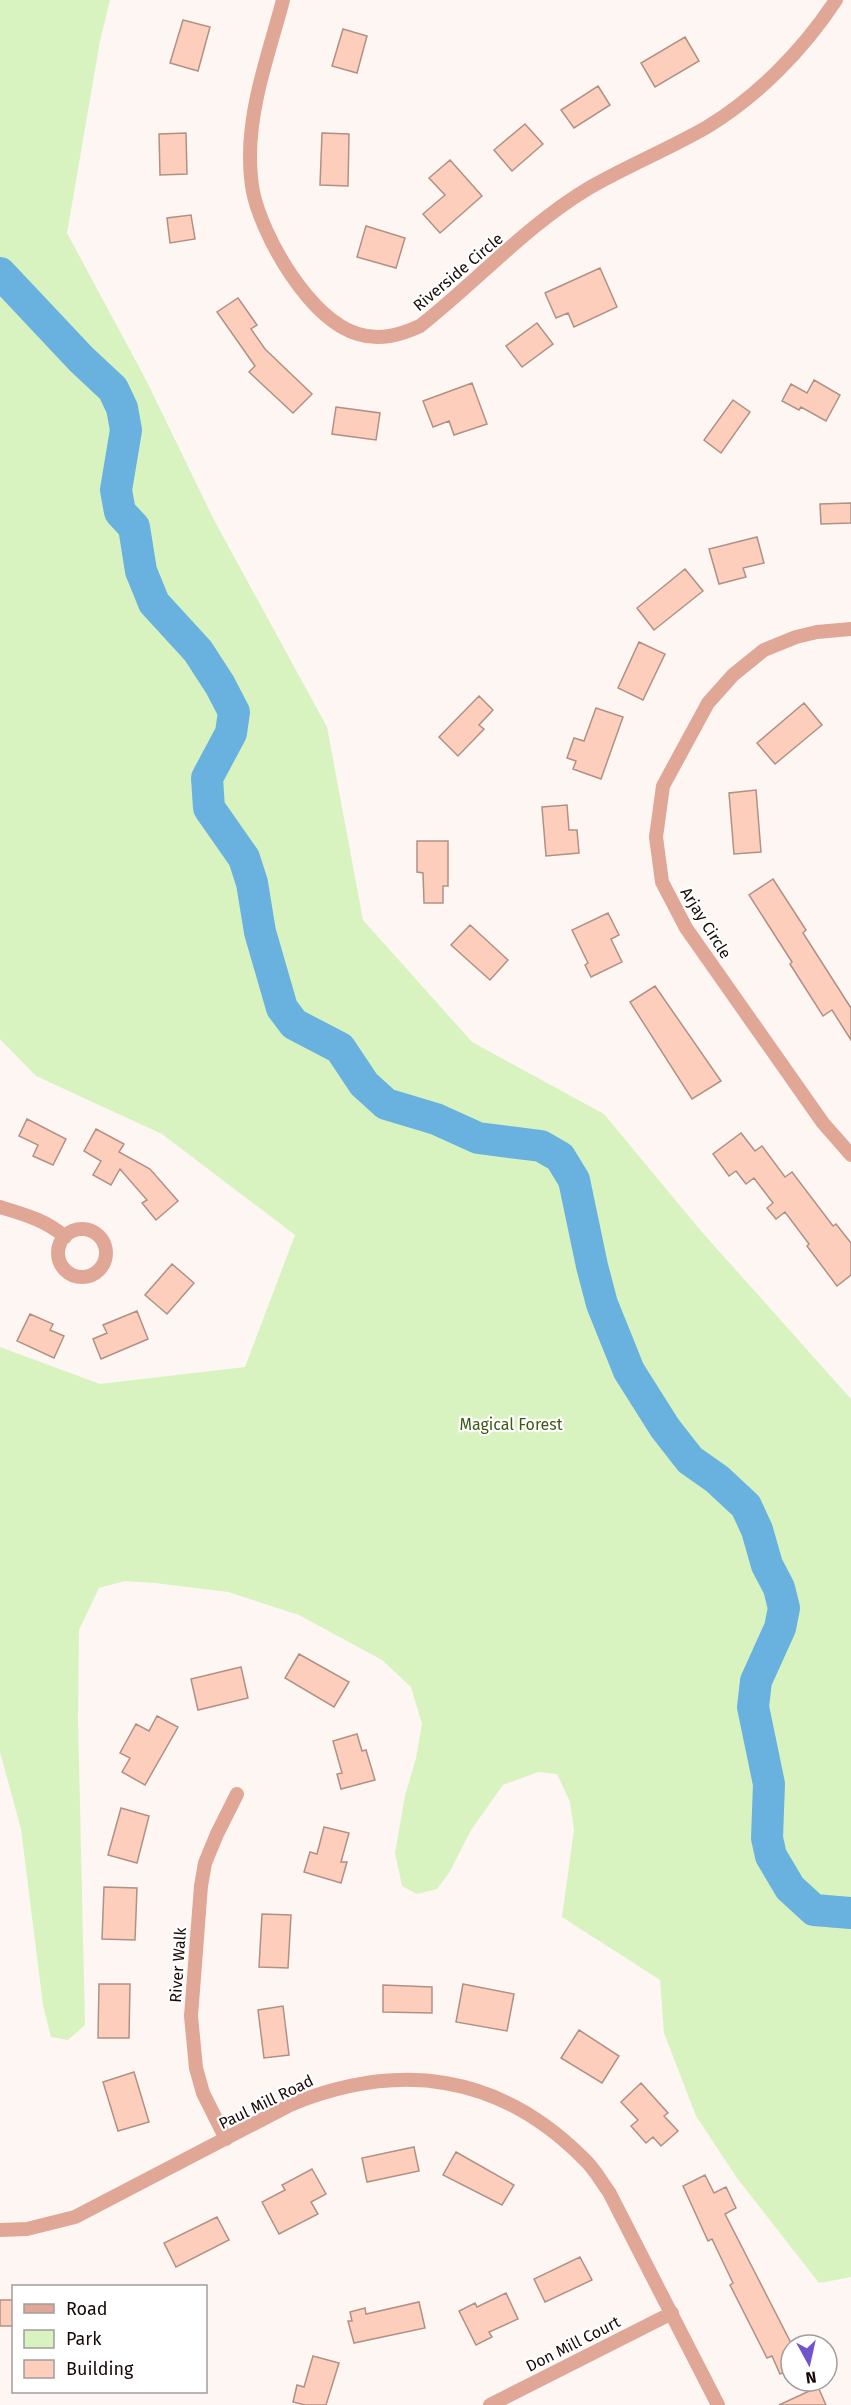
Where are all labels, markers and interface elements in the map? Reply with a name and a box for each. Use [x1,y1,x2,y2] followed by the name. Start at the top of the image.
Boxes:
[409,229,507,315] street label: Riverside Circle
[677,884,735,962] street label: Arjay Circle
[459,1415,563,1434] park label: Magical Forest
[166,1926,190,2003] street label: River Walk
[216,2071,316,2133] street label: Paul Mill Road
[12,2285,207,2393] legend
[66,2298,108,2320] text: Road
[523,2312,623,2376] street label: Don Mill Court
[66,2328,102,2350] text: Park
[779,2333,839,2393] north arrow
[66,2358,134,2380] text: Building
[804,2367,818,2388] text: N

